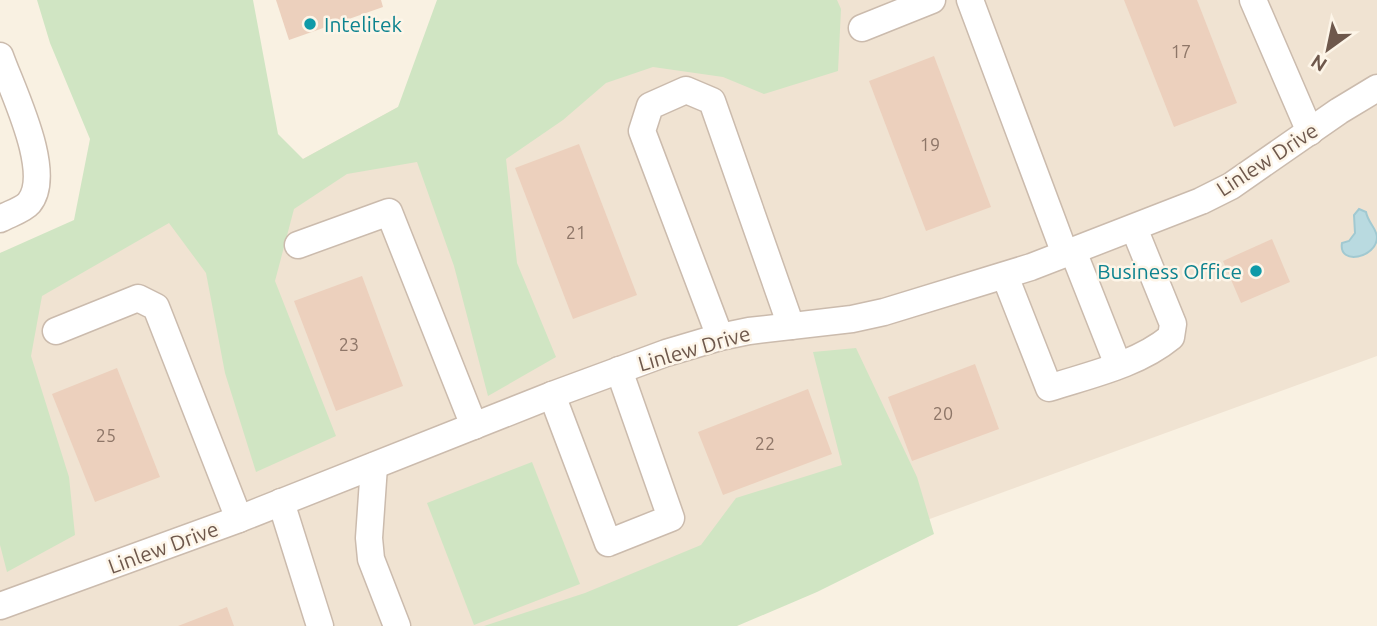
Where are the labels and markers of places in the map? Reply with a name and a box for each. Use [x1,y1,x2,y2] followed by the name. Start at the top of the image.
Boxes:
[324,12,403,36] place label: Intelitek
[302,16,318,32] marker: Intelitek
[1097,259,1242,283] place label: Business Office
[1248,263,1264,279] marker: Business Office

